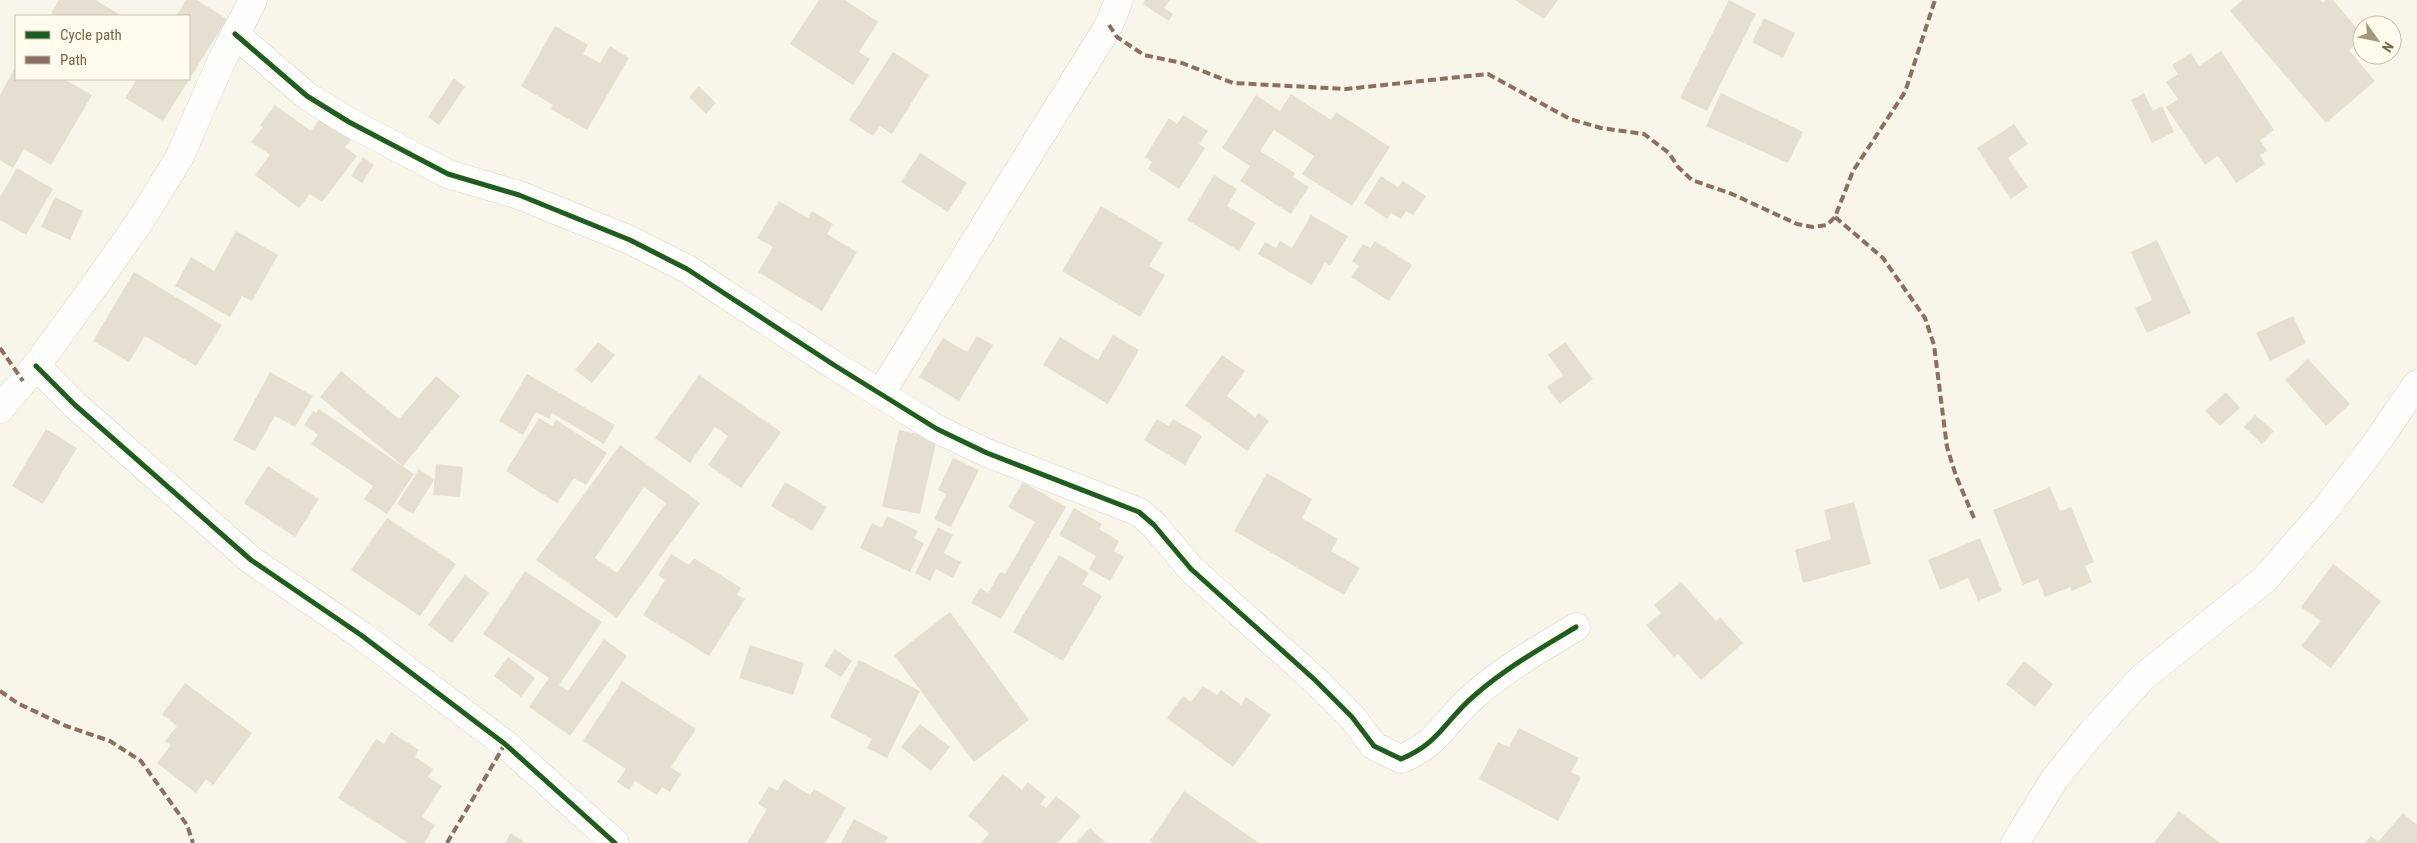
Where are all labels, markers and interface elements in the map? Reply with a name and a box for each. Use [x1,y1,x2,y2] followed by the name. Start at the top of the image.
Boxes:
[15,15,190,80] legend
[2352,15,2402,65] north arrow
[60,26,122,44] text: Cycle path
[2379,39,2397,55] text: N
[60,51,87,69] text: Path

